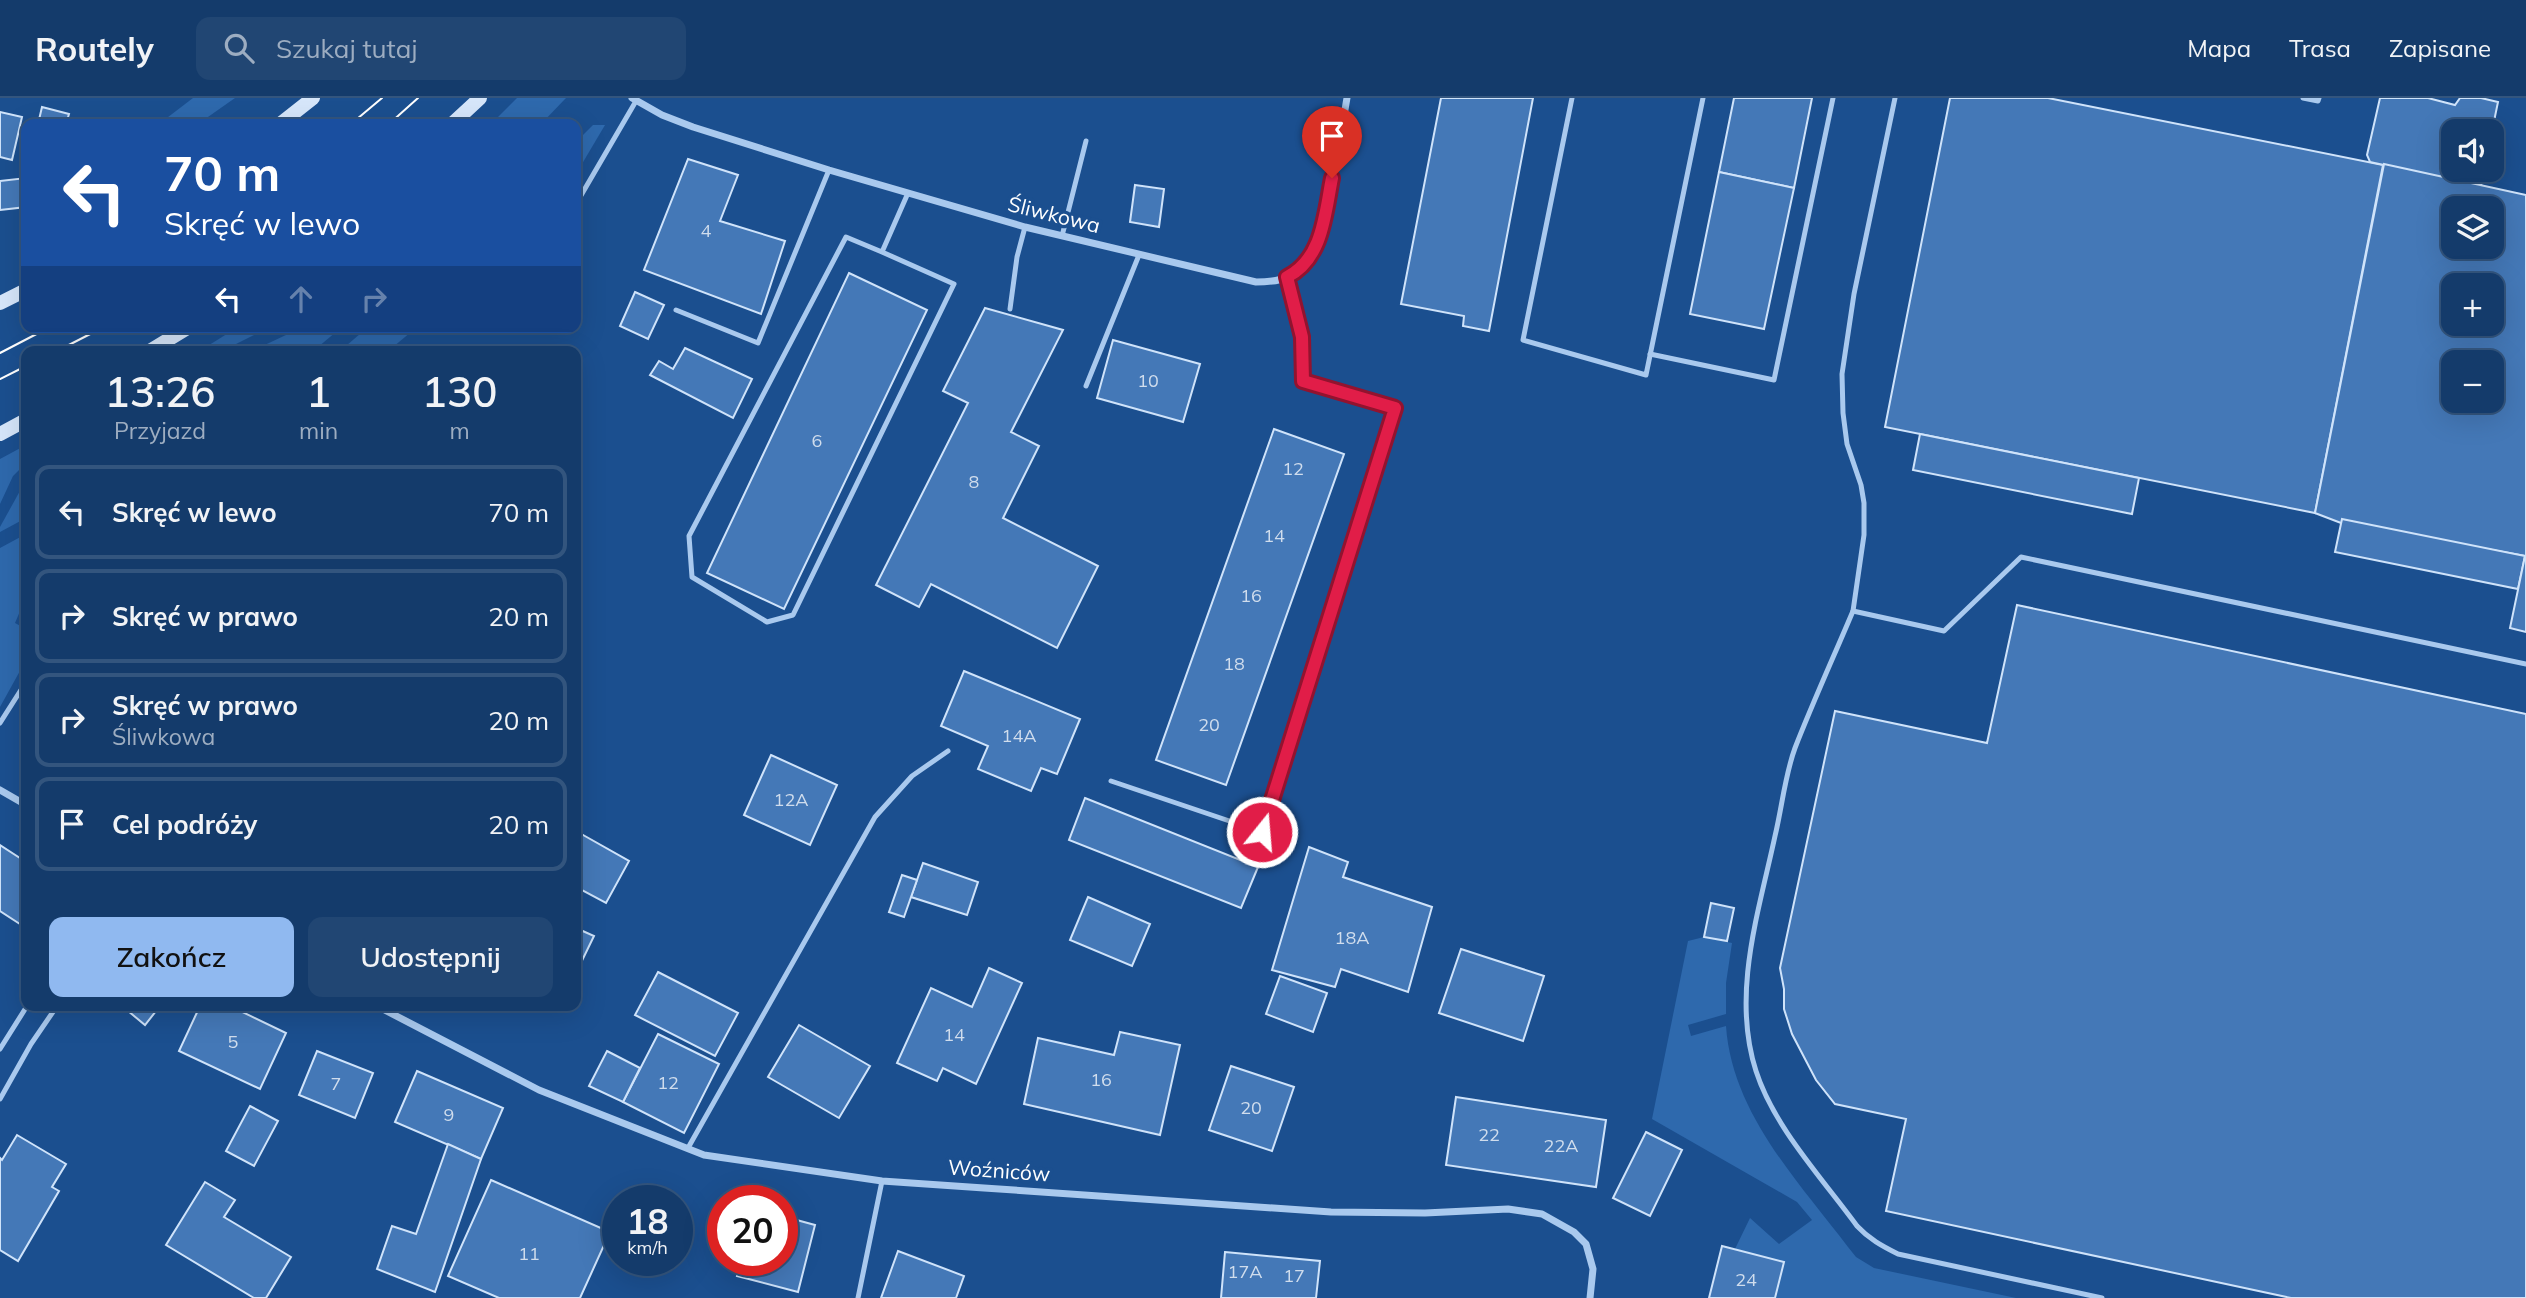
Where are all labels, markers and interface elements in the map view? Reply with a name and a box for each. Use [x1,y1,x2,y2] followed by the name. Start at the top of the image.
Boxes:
[196,17,686,80] search box
[35,28,154,69] text: Routely
[220,29,258,67] icon: search
[276,32,417,65] text: Szukaj tutaj
[2187,33,2251,63] text: Mapa
[2289,33,2351,63] text: Trasa
[2389,33,2491,63] text: Zapisane
[1302,106,1362,178] pin
[1313,117,1351,155] icon: arrive
[2441,119,2504,413] map controls
[2441,119,2504,182] button: sound
[164,142,280,203] text: 70 m
[49,147,140,238] icon: left
[1005,190,1103,238] street label: Śliwkowa
[2441,196,2504,259] button: layers
[164,203,360,243] text: Skręć w lewo
[701,219,712,242] house number: 4
[2441,273,2504,336] button: +
[209,280,247,318] icon: left
[282,280,320,318] icon: ahead
[355,280,393,318] icon: right
[2441,350,2504,413] button: −
[105,365,215,418] text: 13:26
[306,365,331,418] text: 1
[422,365,497,418] text: 130
[1137,369,1159,392] house number: 10
[114,416,206,445] text: Przyjazd
[299,416,338,445] text: min
[449,416,470,445] text: m
[812,429,822,452] house number: 6
[1282,457,1304,480] house number: 12
[969,470,979,493] house number: 8
[53,493,91,531] icon: left
[112,496,277,529] text: Skręć w lewo
[488,496,549,529] text: 70 m
[1263,524,1285,547] house number: 14
[1240,584,1262,607] house number: 16
[53,597,91,635] icon: right
[112,600,298,633] text: Skręć w prawo
[488,600,549,633] text: 20 m
[1223,652,1245,675] house number: 18
[112,689,298,722] text: Skręć w prawo
[53,701,91,739] icon: right
[488,704,549,737] text: 20 m
[1198,713,1220,736] house number: 20
[112,722,215,751] text: Śliwkowa
[1002,724,1036,747] house number: 14A
[774,788,808,811] house number: 12A
[1225,795,1299,869] position arrow
[53,805,91,843] icon: arrive
[112,808,257,841] text: Cel podróży
[488,808,549,841] text: 20 m
[49,917,294,997] button: Zakończ
[308,917,553,997] button: Udostępnij
[1335,926,1369,949] house number: 18A
[943,1023,965,1046] house number: 14
[228,1030,239,1053] house number: 5
[1090,1068,1112,1091] house number: 16
[657,1071,679,1094] house number: 12
[331,1072,341,1095] house number: 7
[1240,1096,1262,1119] house number: 20
[444,1103,454,1126] house number: 9
[1478,1123,1500,1146] house number: 22
[1544,1134,1578,1157] house number: 22A
[947,1153,1051,1187] street label: Woźniców
[707,1185,798,1276] speed limit sign: 20
[626,1199,669,1243] text: 18
[627,1236,668,1259] text: km/h
[518,1242,540,1265] house number: 11
[1228,1260,1262,1283] house number: 17A
[1283,1264,1305,1287] house number: 17
[1735,1268,1757,1291] house number: 24

